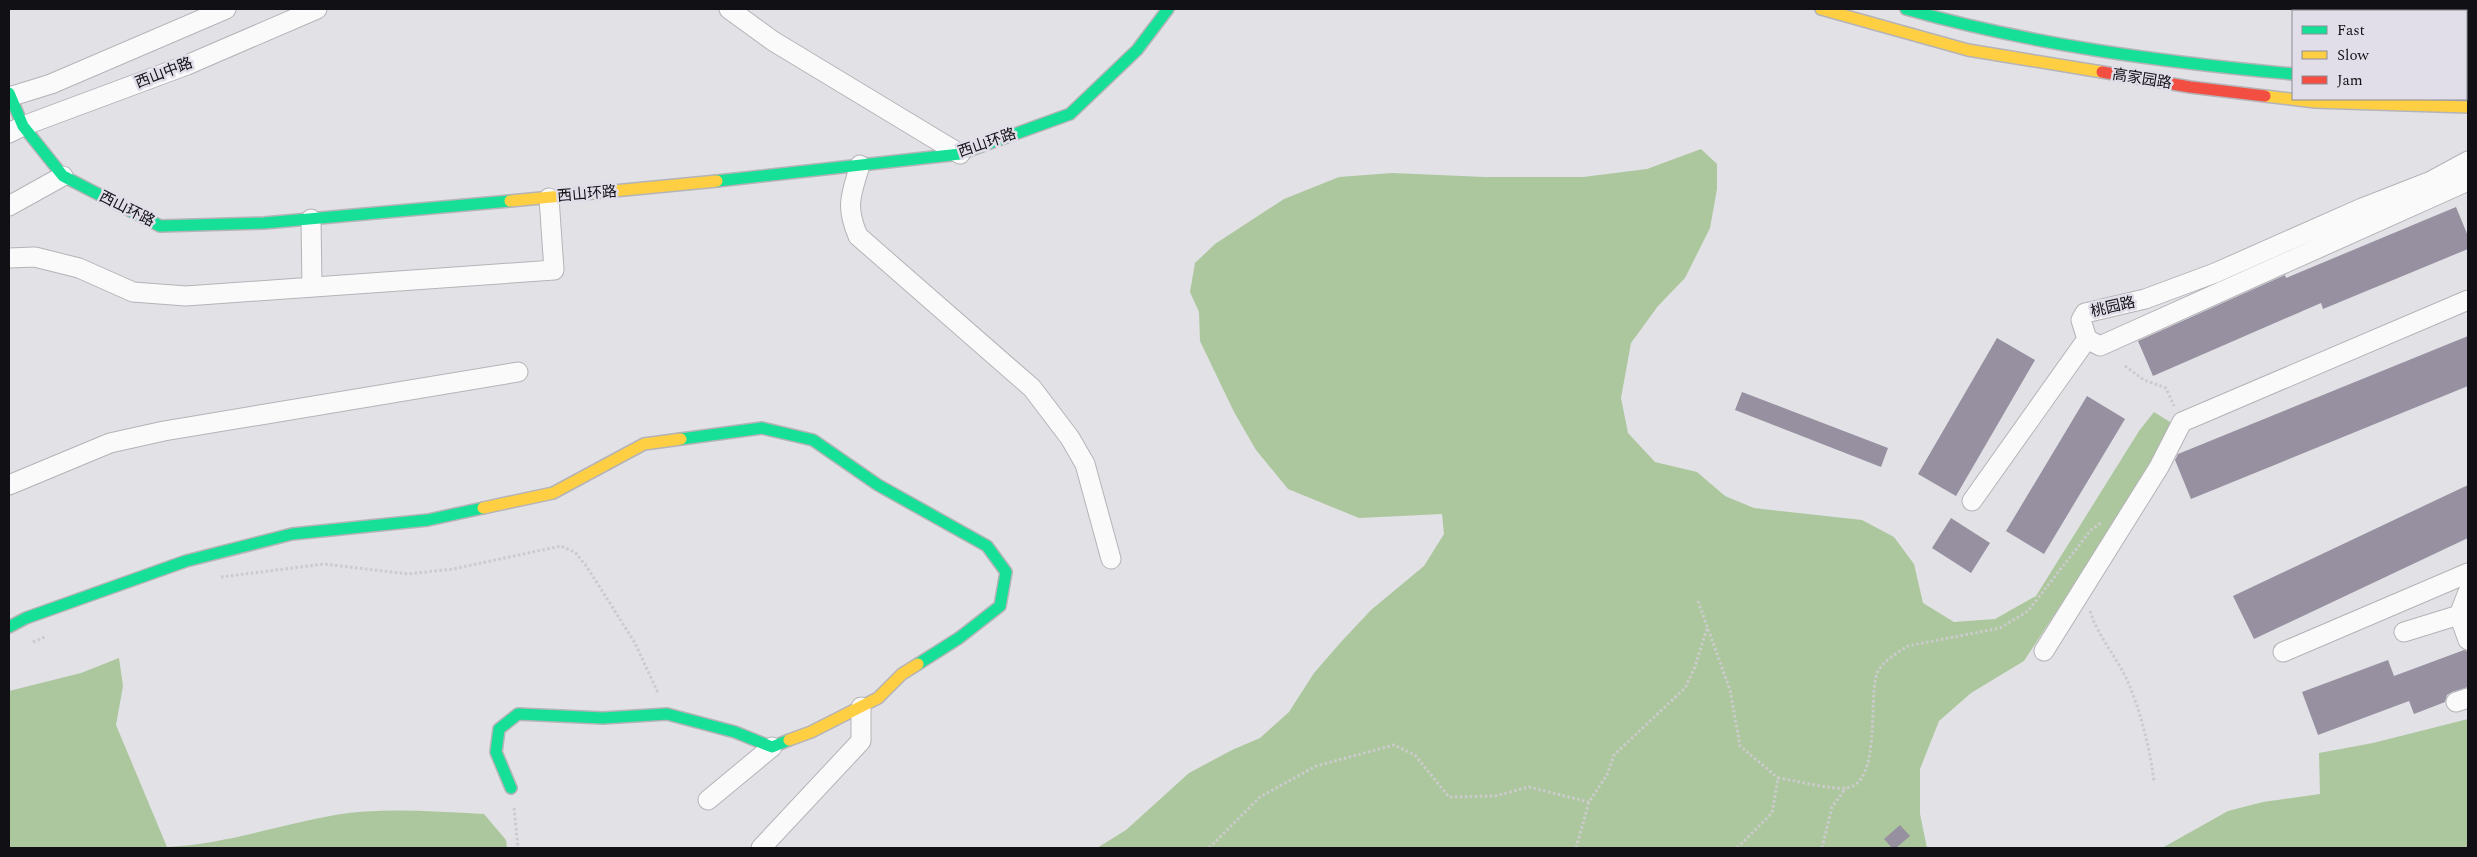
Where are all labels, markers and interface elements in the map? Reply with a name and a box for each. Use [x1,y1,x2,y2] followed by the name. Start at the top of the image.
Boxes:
[2292,10,2467,100] legend
[2337,19,2365,42] text: Fast
[2337,44,2369,67] text: Slow
[132,52,196,94] street label: 西山中路
[2111,63,2173,95] street label: 高家园路
[2337,69,2363,92] text: Jam
[955,122,1019,164] street label: 西山环路
[556,180,618,208] street label: 西山环路
[95,185,159,233] street label: 西山环路
[2088,291,2138,323] street label: 桃园路

